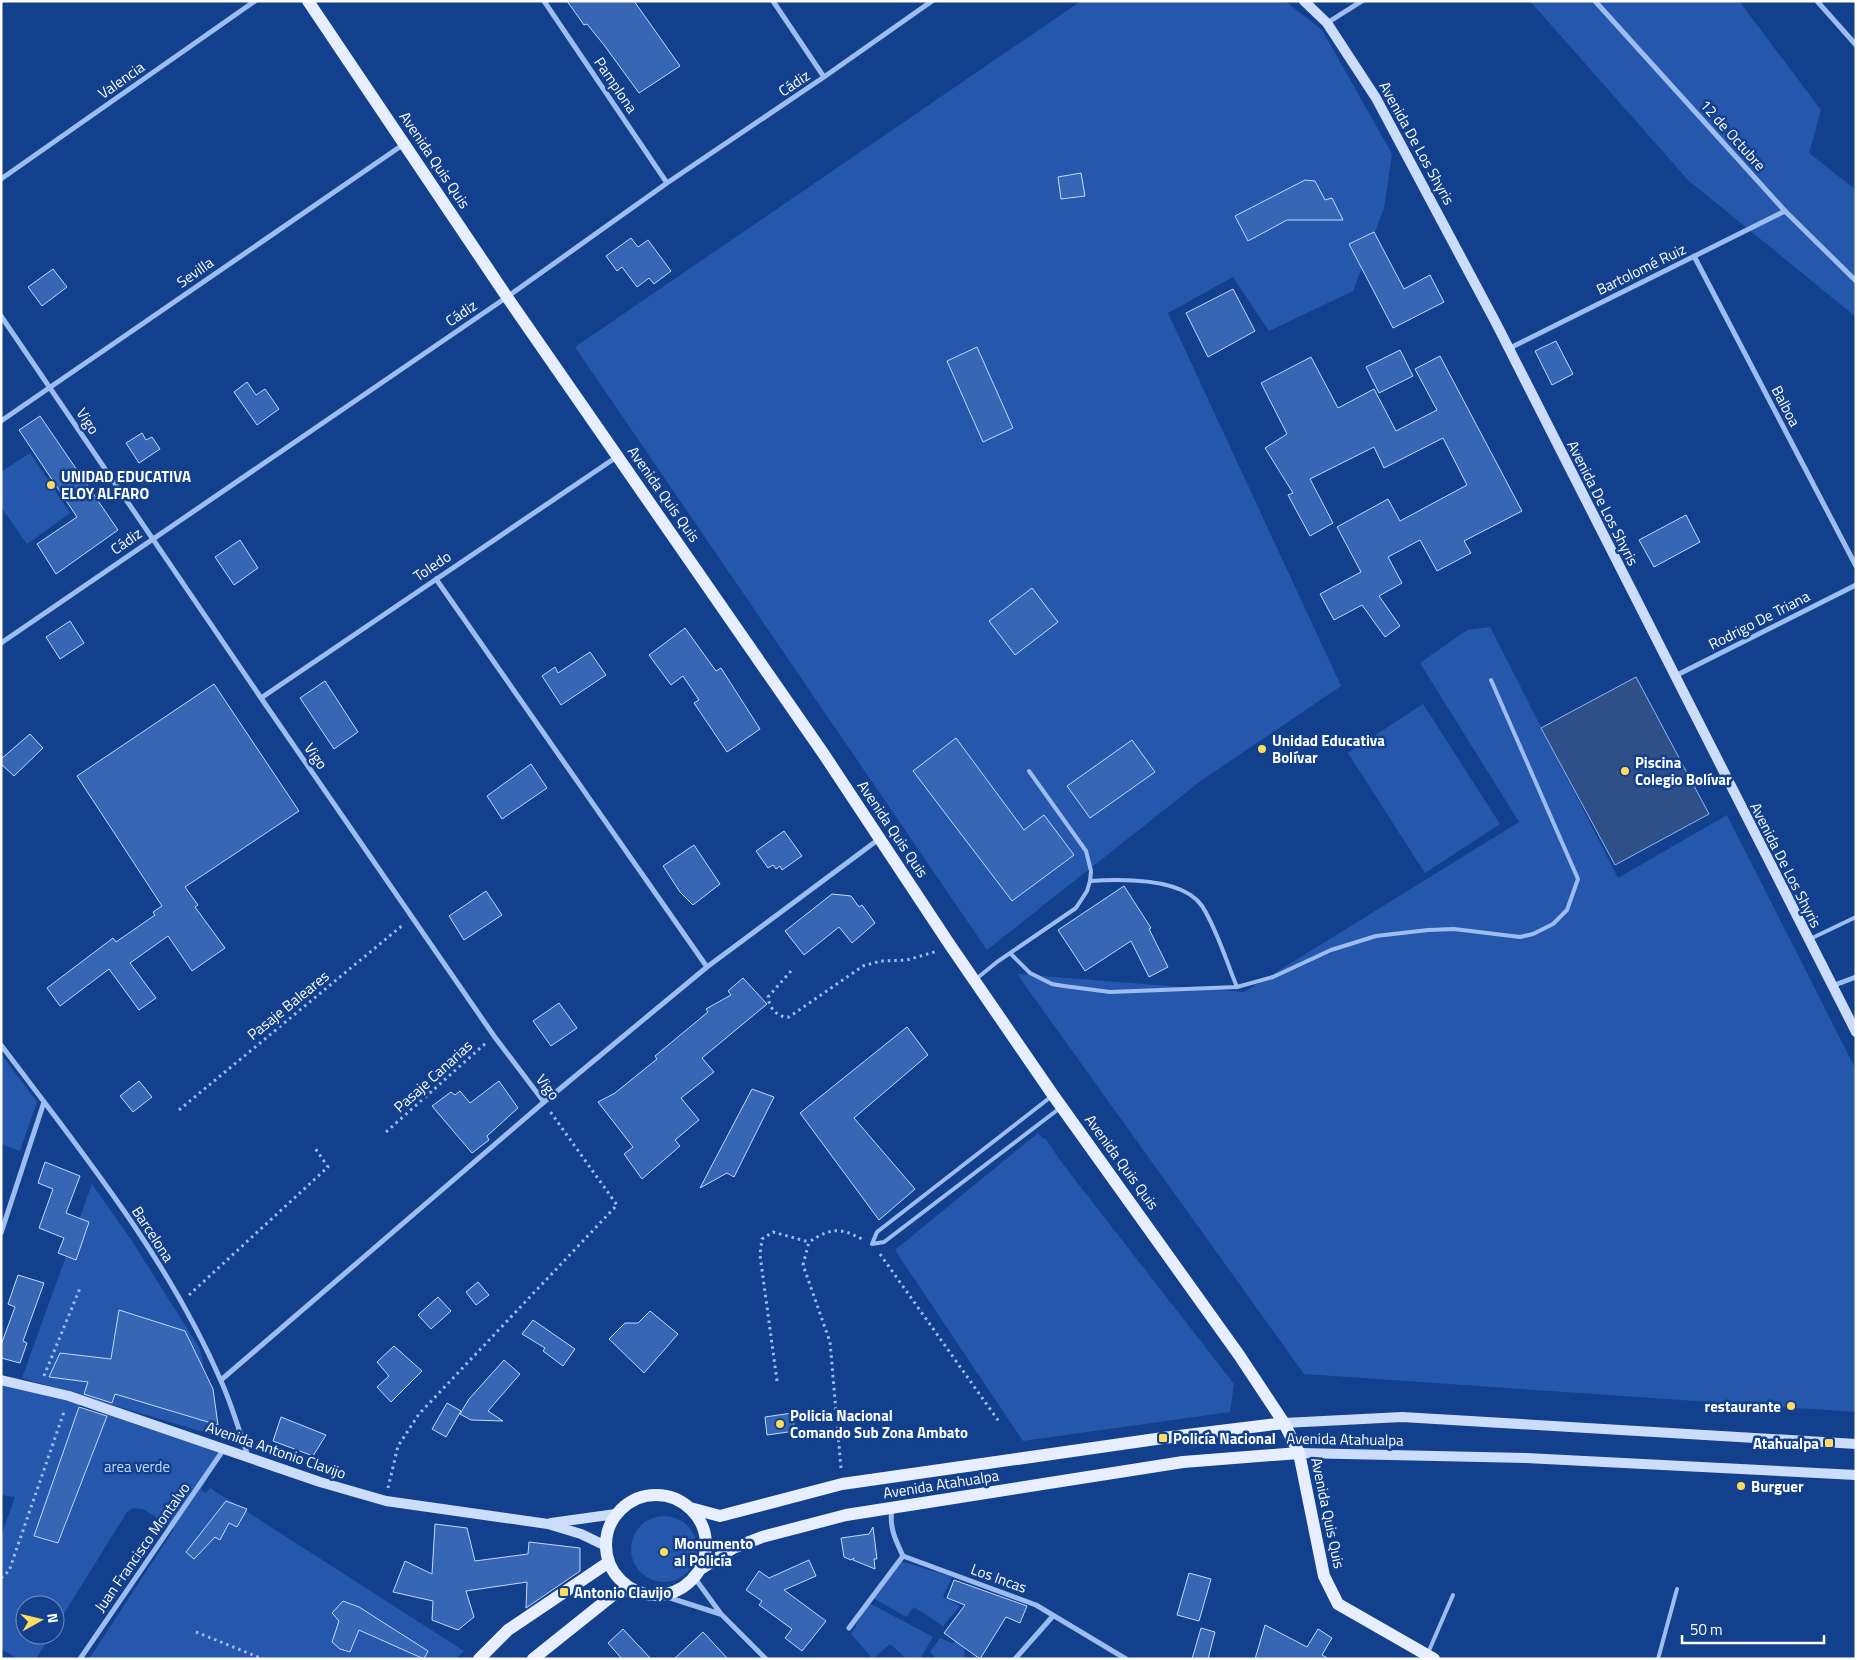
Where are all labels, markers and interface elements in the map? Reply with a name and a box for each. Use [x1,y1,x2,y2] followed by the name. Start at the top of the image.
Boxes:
[589,52,644,118] street label: Pamplona
[93,55,149,104] street label: Valencia
[774,64,815,102] street label: Cádiz
[1373,77,1461,209] street label: Avenida De Los Shyris
[1695,94,1771,176] street label: 12 de Octubre
[394,107,476,213] street label: Avenida Quis Quis
[1592,237,1690,301] street label: Bartolomé Ruiz
[172,251,219,293] street label: Sevilla
[441,294,482,332] street label: Cádiz
[1766,381,1807,431] street label: Balboa
[71,403,105,439] street label: Vigo
[1561,436,1645,570] street label: Avenida De Los Shyris
[622,441,706,547] street label: Avenida Quis Quis
[61,465,191,505] place label: UNIDAD EDUCATIVA ELOY ALFARO
[45,479,57,491] marker: UNIDAD EDUCATIVA ELOY ALFARO
[106,522,147,560] street label: Cádiz
[408,545,456,587] street label: Toledo
[1704,584,1814,655] street label: Rodrigo De Triana
[1272,729,1385,769] place label: Unidad Educativa Bolívar
[299,738,333,774] street label: Vigo
[1256,743,1268,755] marker: Unidad Educativa Bolívar
[1635,751,1732,791] place label: Piscina Colegio Bolívar
[1619,765,1631,777] marker: Piscina Colegio Bolívar
[852,776,934,882] street label: Avenida Quis Quis
[1744,798,1828,932] street label: Avenida De Los Shyris
[242,965,334,1045] street label: Pasaje Baleares
[388,1034,478,1118] street label: Pasaje Canarias
[530,1069,566,1105] street label: Vigo
[1079,1110,1165,1214] street label: Avenida Quis Quis
[126,1201,180,1267] street label: Barcelona
[1705,1395,1781,1418] place label: restaurante
[1785,1400,1797,1412] marker: restaurante
[790,1404,968,1444] place label: Policia Nacional Comando Sub Zona Ambato
[203,1415,349,1485] street label: Avenida Antonio Clavijo
[774,1418,786,1430] marker: Policia Nacional Comando Sub Zona Ambato
[1286,1426,1404,1452] street label: Avenida Atahualpa
[1173,1427,1276,1450] place label: Policía Nacional
[1157,1432,1169,1444] marker: Policía Nacional
[1753,1432,1819,1455] place label: Atahualpa
[1823,1437,1835,1449] marker: Atahualpa
[104,1455,170,1478] park label: area verde
[1305,1455,1351,1571] street label: Avenida Quis Quis
[881,1463,1001,1505] street label: Avenida Atahualpa
[1751,1475,1804,1498] place label: Burguer
[89,1477,196,1617] street label: Juan Francisco Montalvo
[1735,1480,1747,1492] marker: Burguer
[674,1532,753,1572] place label: Monumento al Policía
[658,1546,670,1558] marker: Monumento al Policía
[968,1557,1030,1599] street label: Los Incas
[574,1581,671,1604] place label: Antonio Clavijo
[558,1586,570,1598] marker: Antonio Clavijo
[15,1595,65,1645] north arrow
[42,1612,64,1624] text: N
[1682,1612,1824,1644] scale bar
[1690,1618,1723,1641] text: 50 m

